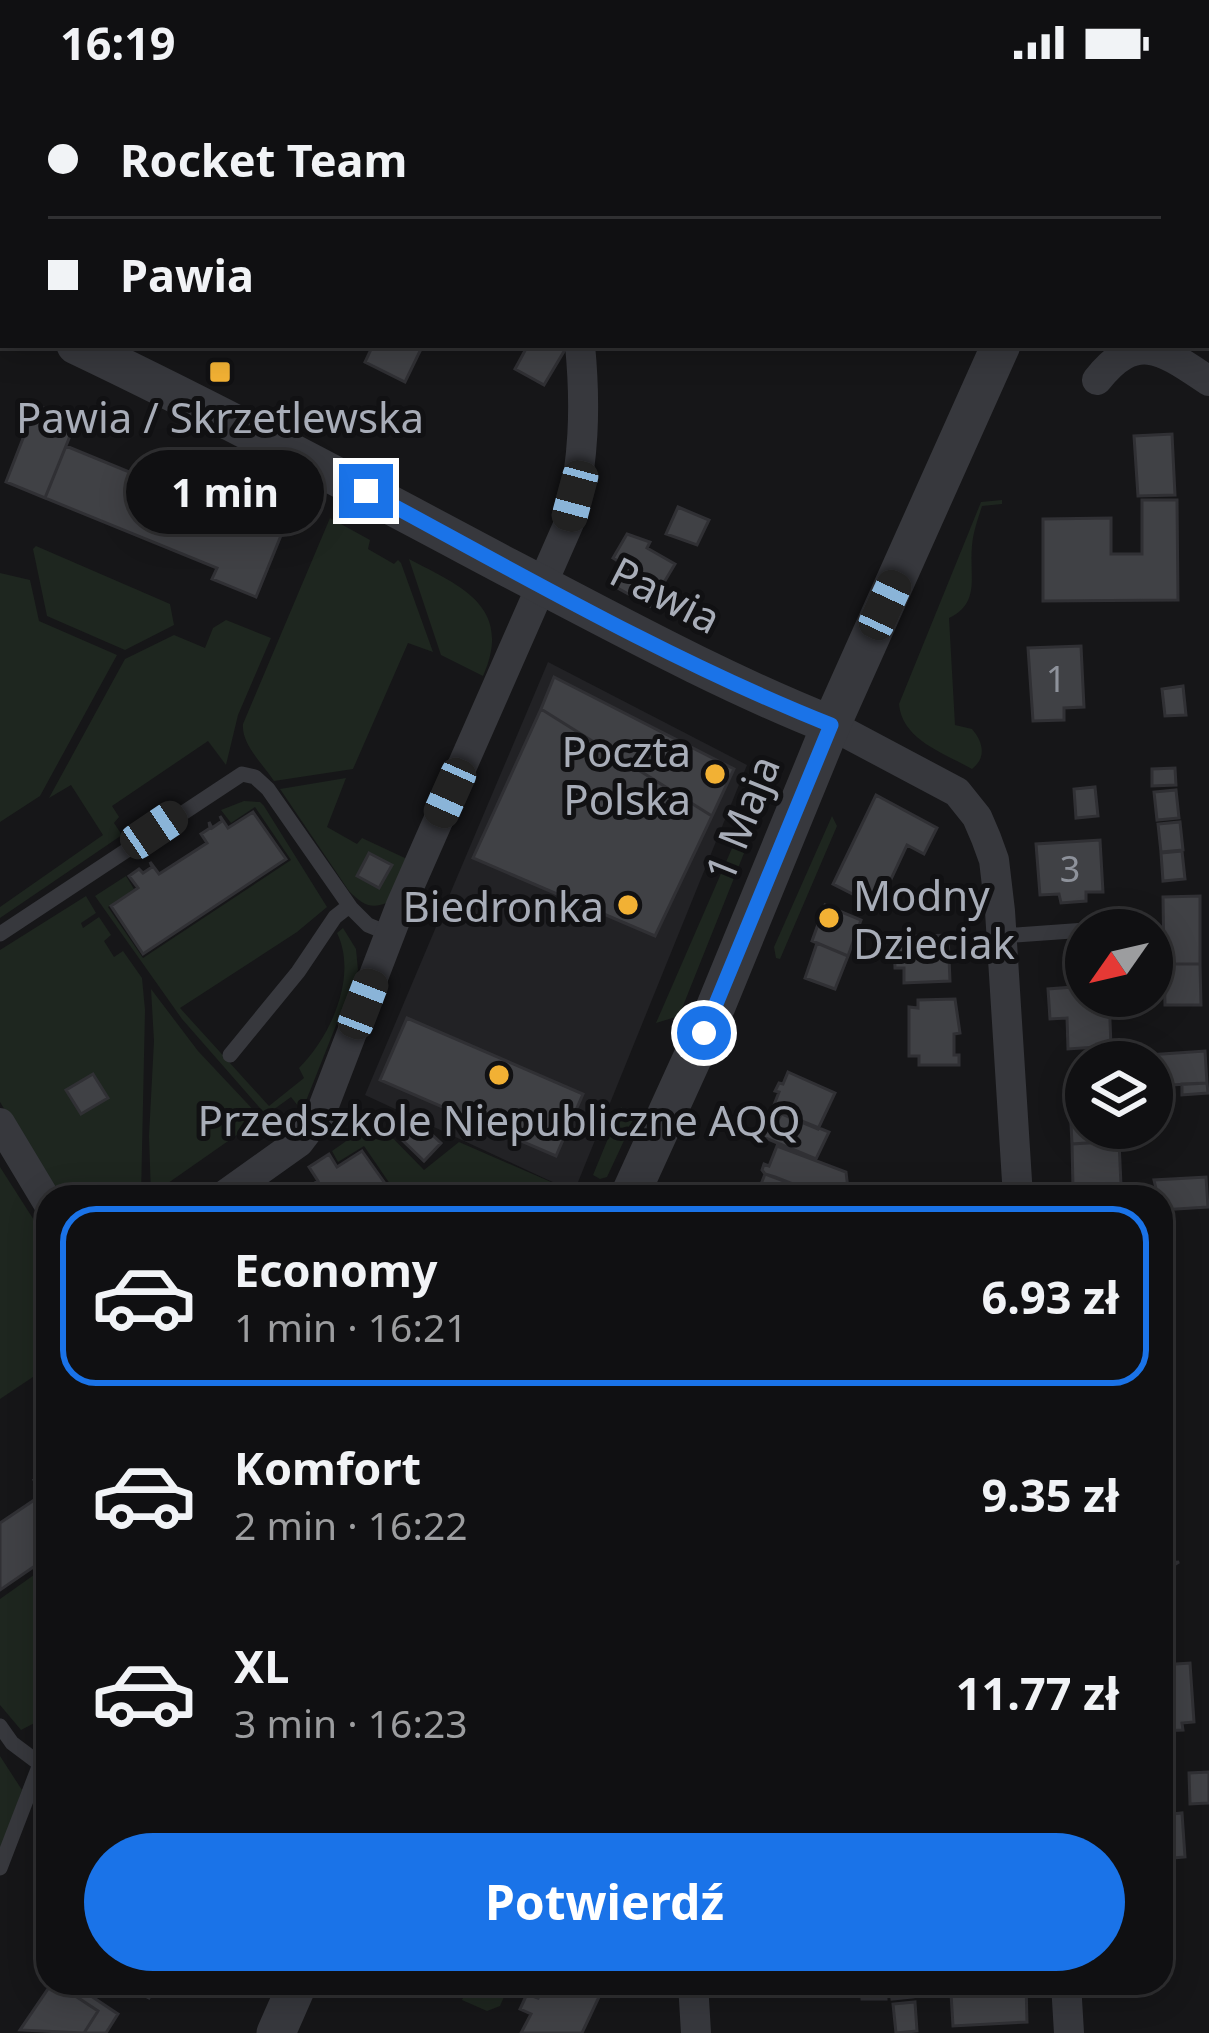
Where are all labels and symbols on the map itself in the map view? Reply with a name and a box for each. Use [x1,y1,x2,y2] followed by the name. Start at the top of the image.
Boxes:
[207,359,233,385] marker: Pawia / Skrzetlewska
[16,388,424,445] place label: Pawia / Skrzetlewska
[126,449,324,533] callout: 1 min
[548,457,602,535] car
[339,464,393,518] route end
[601,542,731,646] street label: Pawia
[853,565,917,645] car
[1046,654,1066,703] house number: 1
[562,722,691,827] place label: Poczta Polska
[690,747,792,889] street label: 1 Maja
[419,753,481,833] car
[702,761,728,787] marker: Poczta Polska
[114,795,194,865] car
[1060,844,1080,893] house number: 3
[853,866,1015,971] place label: Modny Dzieciak
[402,877,604,934] place label: Biedronka
[615,892,641,918] marker: Biedronka
[816,905,842,931] marker: Modny Dzieciak
[1065,909,1173,1017] north arrow
[333,964,393,1044] car
[677,1006,731,1060] route start
[486,1062,512,1088] marker: Przedszkole Niepubliczne AQQ
[198,1091,800,1148] place label: Przedszkole Niepubliczne AQQ

